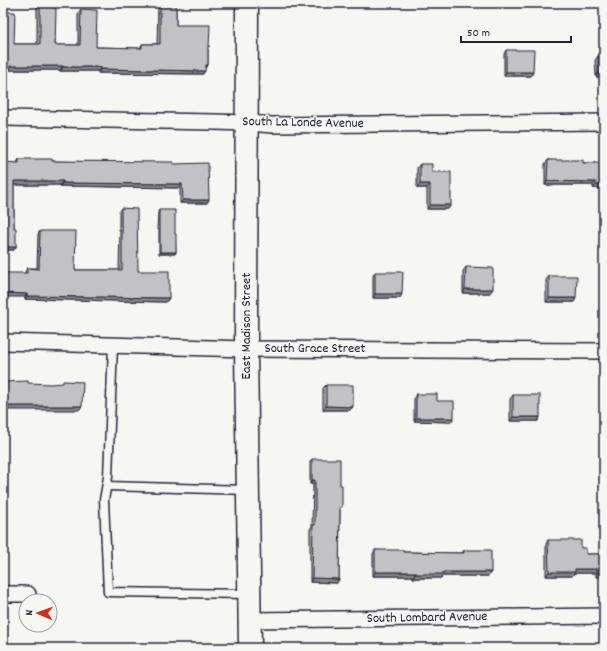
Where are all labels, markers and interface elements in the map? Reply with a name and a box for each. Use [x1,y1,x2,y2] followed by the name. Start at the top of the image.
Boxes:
[461,18,571,44] scale bar
[467,25,490,42] text: 50 m
[242,112,364,134] street label: South La Londe Avenue
[237,273,257,379] street label: East Madison Street
[264,339,366,359] street label: South Grace Street
[18,593,58,633] north arrow
[366,607,488,629] street label: South Lombard Avenue
[22,609,38,616] text: N

